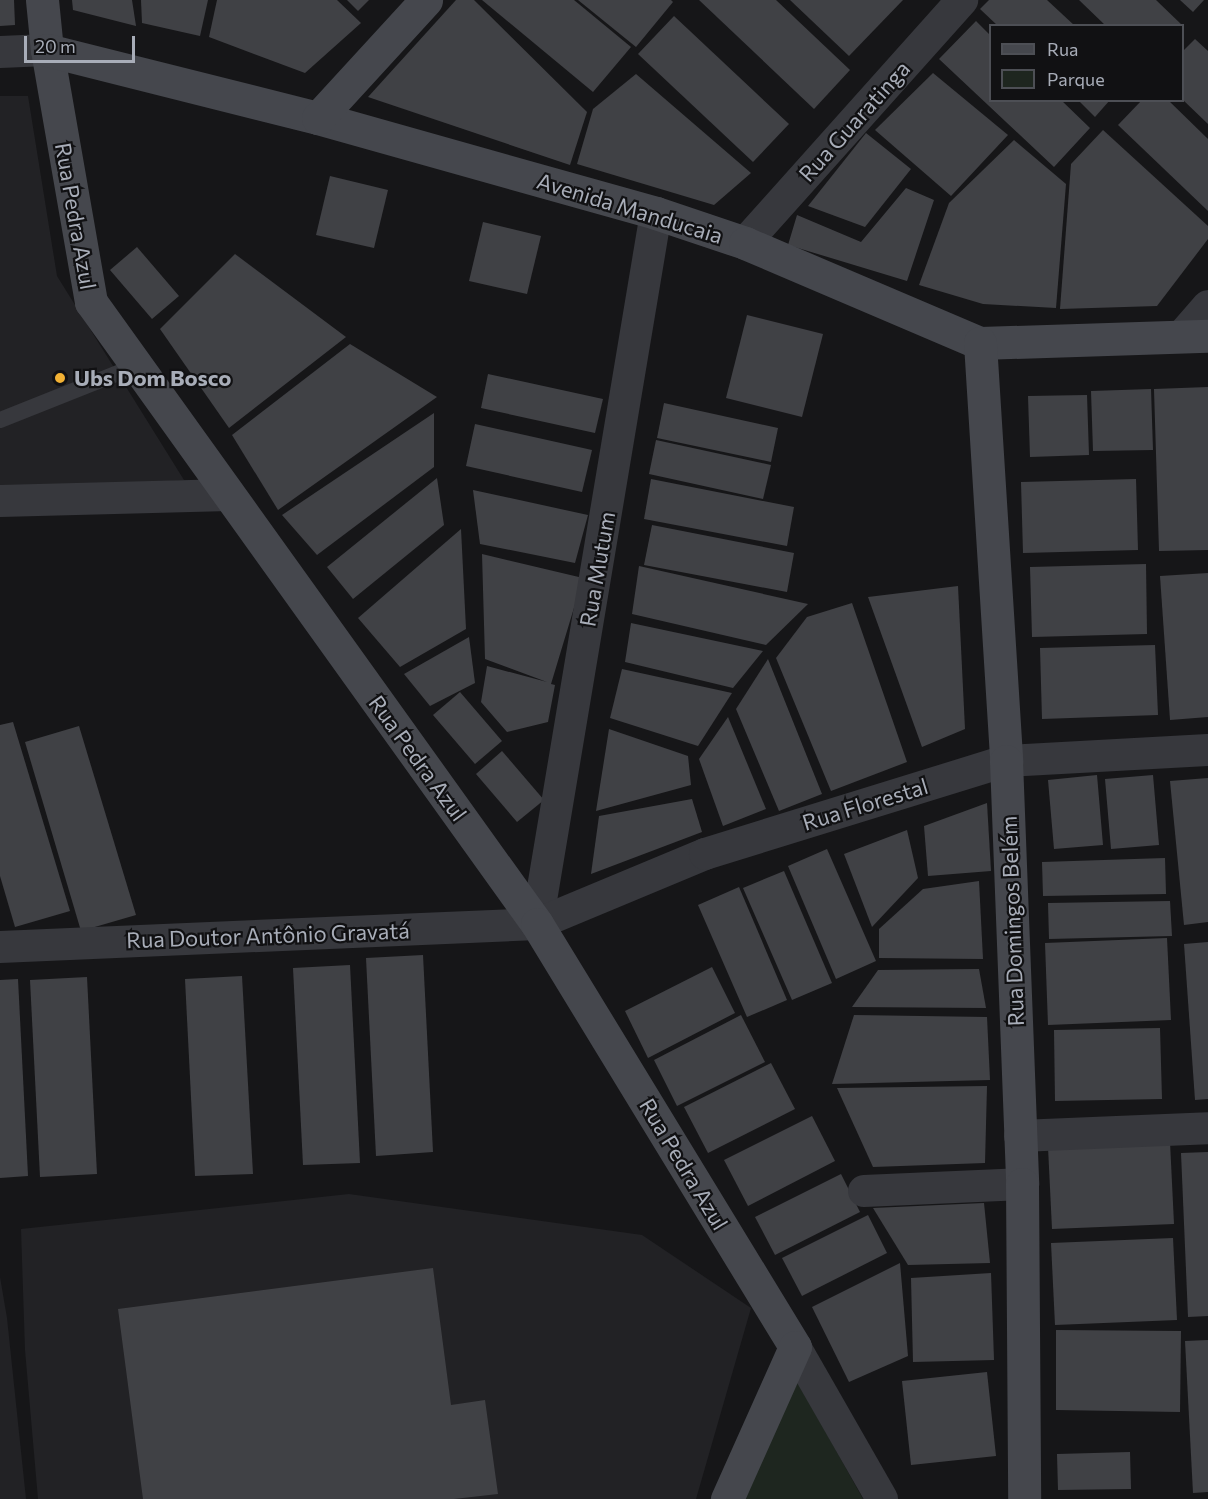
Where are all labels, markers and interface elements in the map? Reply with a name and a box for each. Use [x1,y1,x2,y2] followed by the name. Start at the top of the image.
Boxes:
[27,24,138,62] scale bar
[989,24,1184,102] legend
[35,35,76,57] text: 20 m
[1047,38,1078,60] text: Rua
[793,55,915,187] street label: Rua Guaratinga
[1047,68,1105,90] text: Parque
[50,141,102,291] street label: Rua Pedra Azul
[534,167,726,249] street label: Avenida Manducaia
[74,365,232,391] place label: Ubs Dom Bosco
[51,369,69,387] marker: Ubs Dom Bosco
[574,509,620,629] street label: Rua Mutum
[364,690,472,826] street label: Rua Pedra Azul
[799,772,931,836] street label: Rua Florestal
[995,815,1029,1027] street label: Rua Domingos Belém
[126,917,410,953] street label: Rua Doutor Antônio Gravatá
[634,1093,734,1235] street label: Rua Pedra Azul

